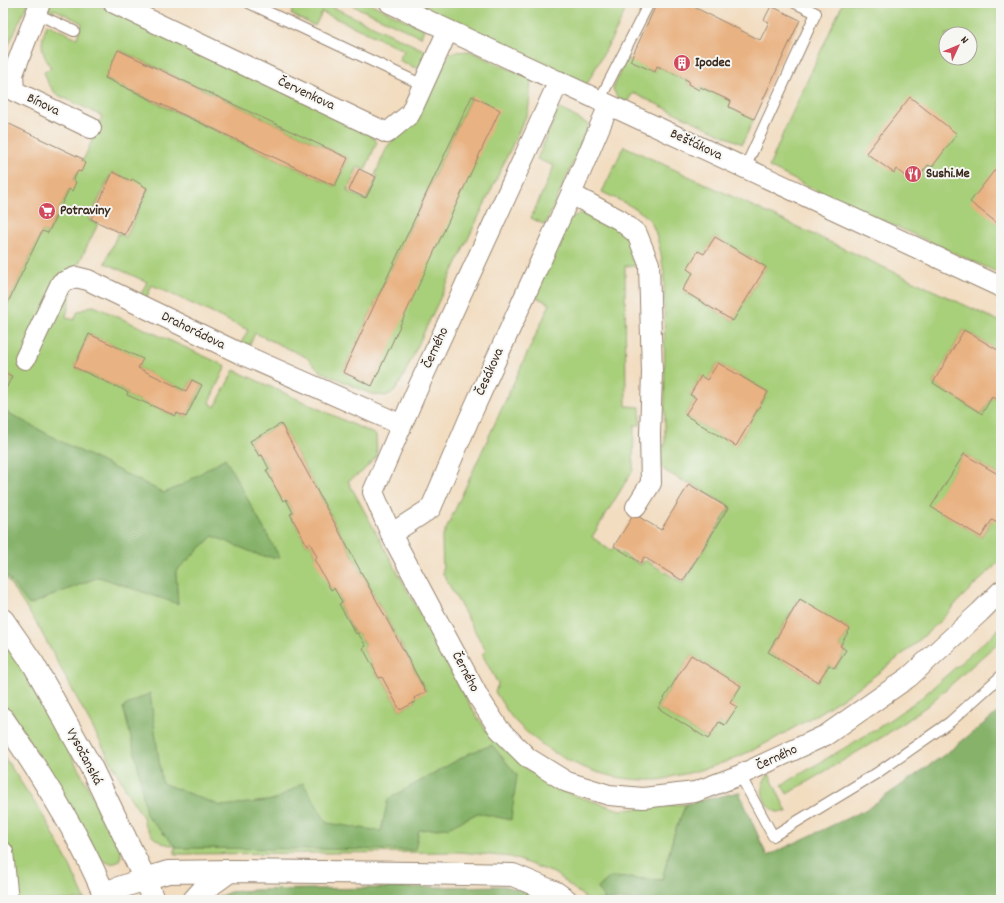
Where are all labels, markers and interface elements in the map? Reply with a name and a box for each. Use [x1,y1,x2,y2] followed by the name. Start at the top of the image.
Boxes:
[938,26,978,66] north arrow
[956,33,972,48] text: N
[672,53,692,73] building icon: Ipodec
[695,53,731,73] place label: Ipodec
[274,72,338,116] street label: Červenkova
[23,88,63,122] street label: Bínova
[667,124,726,166] street label: Bešťákova
[903,164,923,184] restaurant icon: Sushi.Me
[926,164,970,184] place label: Sushi.Me
[37,201,57,221] supermarket icon: Potraviny
[60,201,111,221] place label: Potraviny
[158,307,229,355] street label: Drahorádova
[418,324,454,372] street label: Černého
[471,345,510,399] street label: Česákova
[446,648,484,696] street label: Černého
[61,725,107,789] street label: Vysočanská
[753,740,801,776] street label: Černého

